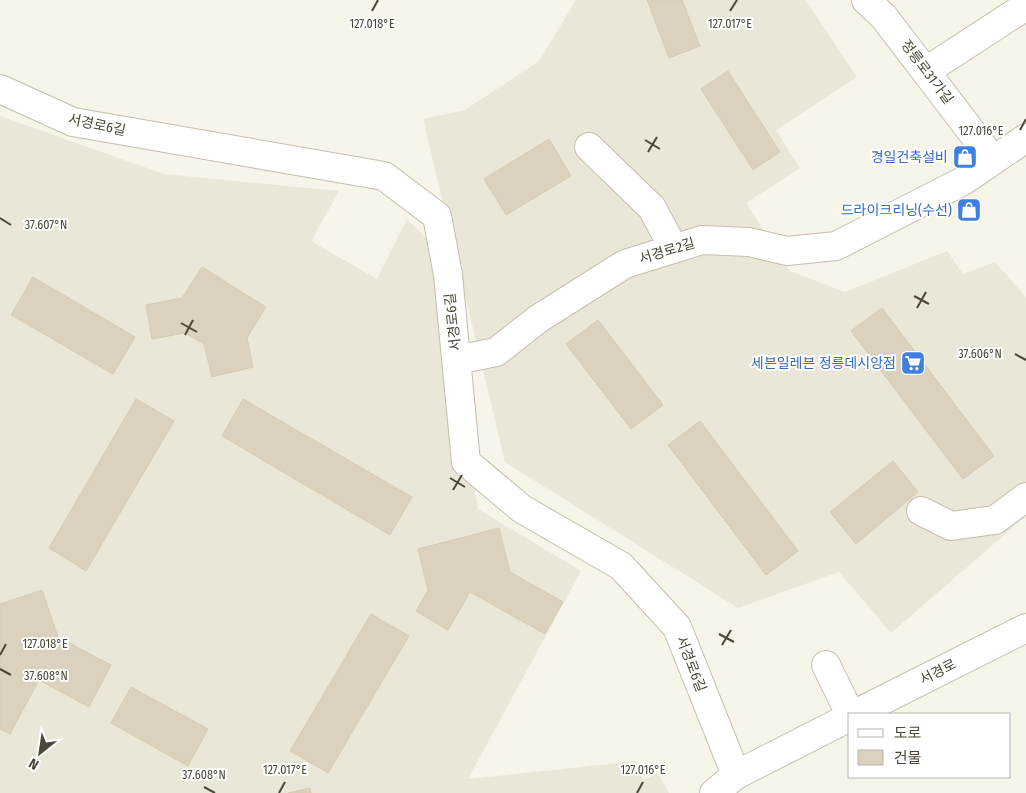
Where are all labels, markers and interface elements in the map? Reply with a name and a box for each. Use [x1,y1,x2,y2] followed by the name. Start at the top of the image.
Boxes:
[349,17,395,31] text: 127.018°E
[708,17,752,31] text: 127.017°E
[897,37,957,107] street label: 정릉로31가길
[67,111,127,139] street label: 서경로6길
[959,124,1004,138] text: 127.016°E
[952,144,978,170] shop icon: 경일건축설비
[871,149,948,166] place label: 경일건축설비
[956,197,982,223] shop icon: 드라이크리닝(수선)
[841,202,952,219] place label: 드라이크리닝(수선)
[25,218,67,232] text: 37.607°N
[637,234,697,268] street label: 서경로2길
[441,292,465,352] street label: 서경로6길
[958,347,1002,361] text: 37.606°N
[900,350,926,376] supermarket icon: 세븐일레븐 정릉데시앙점
[751,355,896,372] place label: 세븐일레븐 정릉데시앙점
[673,634,709,694] street label: 서경로6길
[22,637,68,651] text: 127.018°E
[917,656,959,688] street label: 서경로
[24,669,68,683] text: 37.608°N
[848,713,1011,778] legend
[894,724,922,742] text: 도로
[15,728,65,778] north arrow
[894,749,922,767] text: 건물
[26,754,42,773] text: N
[263,763,307,777] text: 127.017°E
[621,763,666,777] text: 127.016°E
[182,768,226,782] text: 37.608°N

